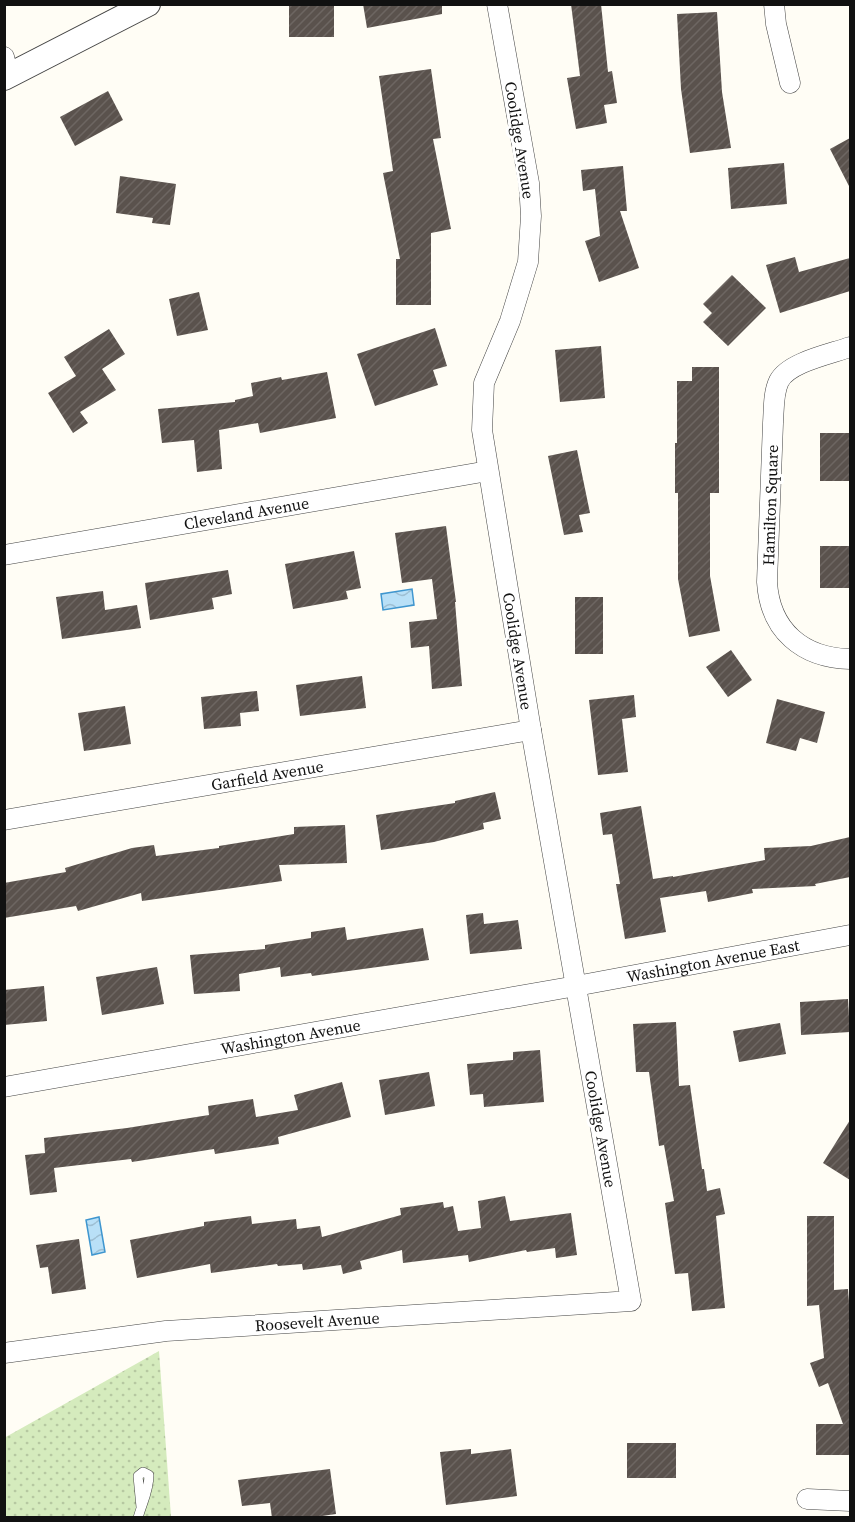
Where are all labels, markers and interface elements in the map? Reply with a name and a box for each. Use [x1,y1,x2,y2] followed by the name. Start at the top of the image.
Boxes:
[500,80,540,200] street label: Coolidge Avenue
[757,444,783,566] street label: Hamilton Square
[182,491,311,535] street label: Cleveland Avenue
[498,591,538,711] street label: Coolidge Avenue
[209,755,325,795] street label: Garfield Avenue
[625,934,802,987] street label: Washington Avenue East
[219,1013,362,1060] street label: Washington Avenue
[580,1069,622,1189] street label: Coolidge Avenue
[254,1306,380,1336] street label: Roosevelt Avenue

